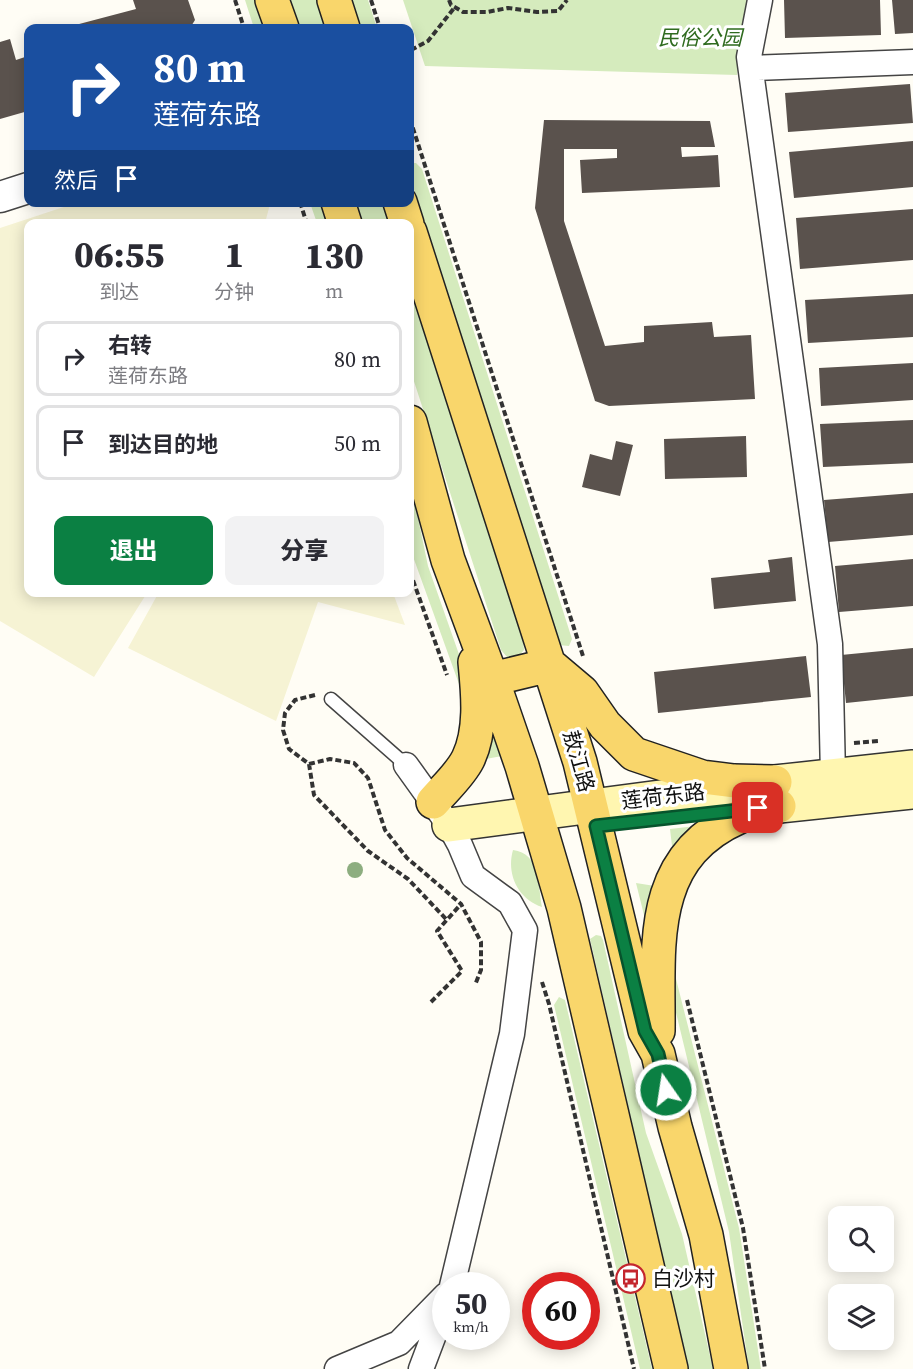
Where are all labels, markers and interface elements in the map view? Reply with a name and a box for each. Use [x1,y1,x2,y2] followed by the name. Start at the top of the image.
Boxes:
[658,23,745,52] park label: 民俗公园
[153,38,246,96] text: 80 m
[54,48,132,126] icon: right
[153,96,261,133] text: 莲荷东路
[110,162,143,195] icon: arrive
[54,165,98,195] text: 然后
[74,230,164,279] text: 06:55
[224,230,244,279] text: 1
[304,231,364,280] text: 130
[325,277,343,305] text: m
[99,278,139,306] text: 到达
[214,278,254,306] text: 分钟
[108,330,152,360] text: 右转
[57,342,90,375] icon: right
[334,344,381,374] text: 80 m
[108,362,188,390] text: 莲荷东路
[57,426,90,459] icon: arrive
[334,428,381,458] text: 50 m
[108,429,218,459] text: 到达目的地
[54,516,213,585] button: 退出
[225,516,384,585] button: 分享
[556,727,602,795] street label: 敖江路
[620,776,706,816] street label: 莲荷东路
[732,782,783,833] pin
[741,791,774,824] icon: arrive
[634,1058,698,1122] position arrow
[828,1206,894,1350] map controls
[828,1206,894,1272] button: search
[615,1262,647,1294] bus stop icon: 白沙村
[652,1264,715,1293] place label: 白沙村
[522,1272,600,1350] speed limit sign: 60
[455,1283,487,1324] text: 50
[828,1284,894,1350] button: layers
[453,1316,489,1337] text: km/h

